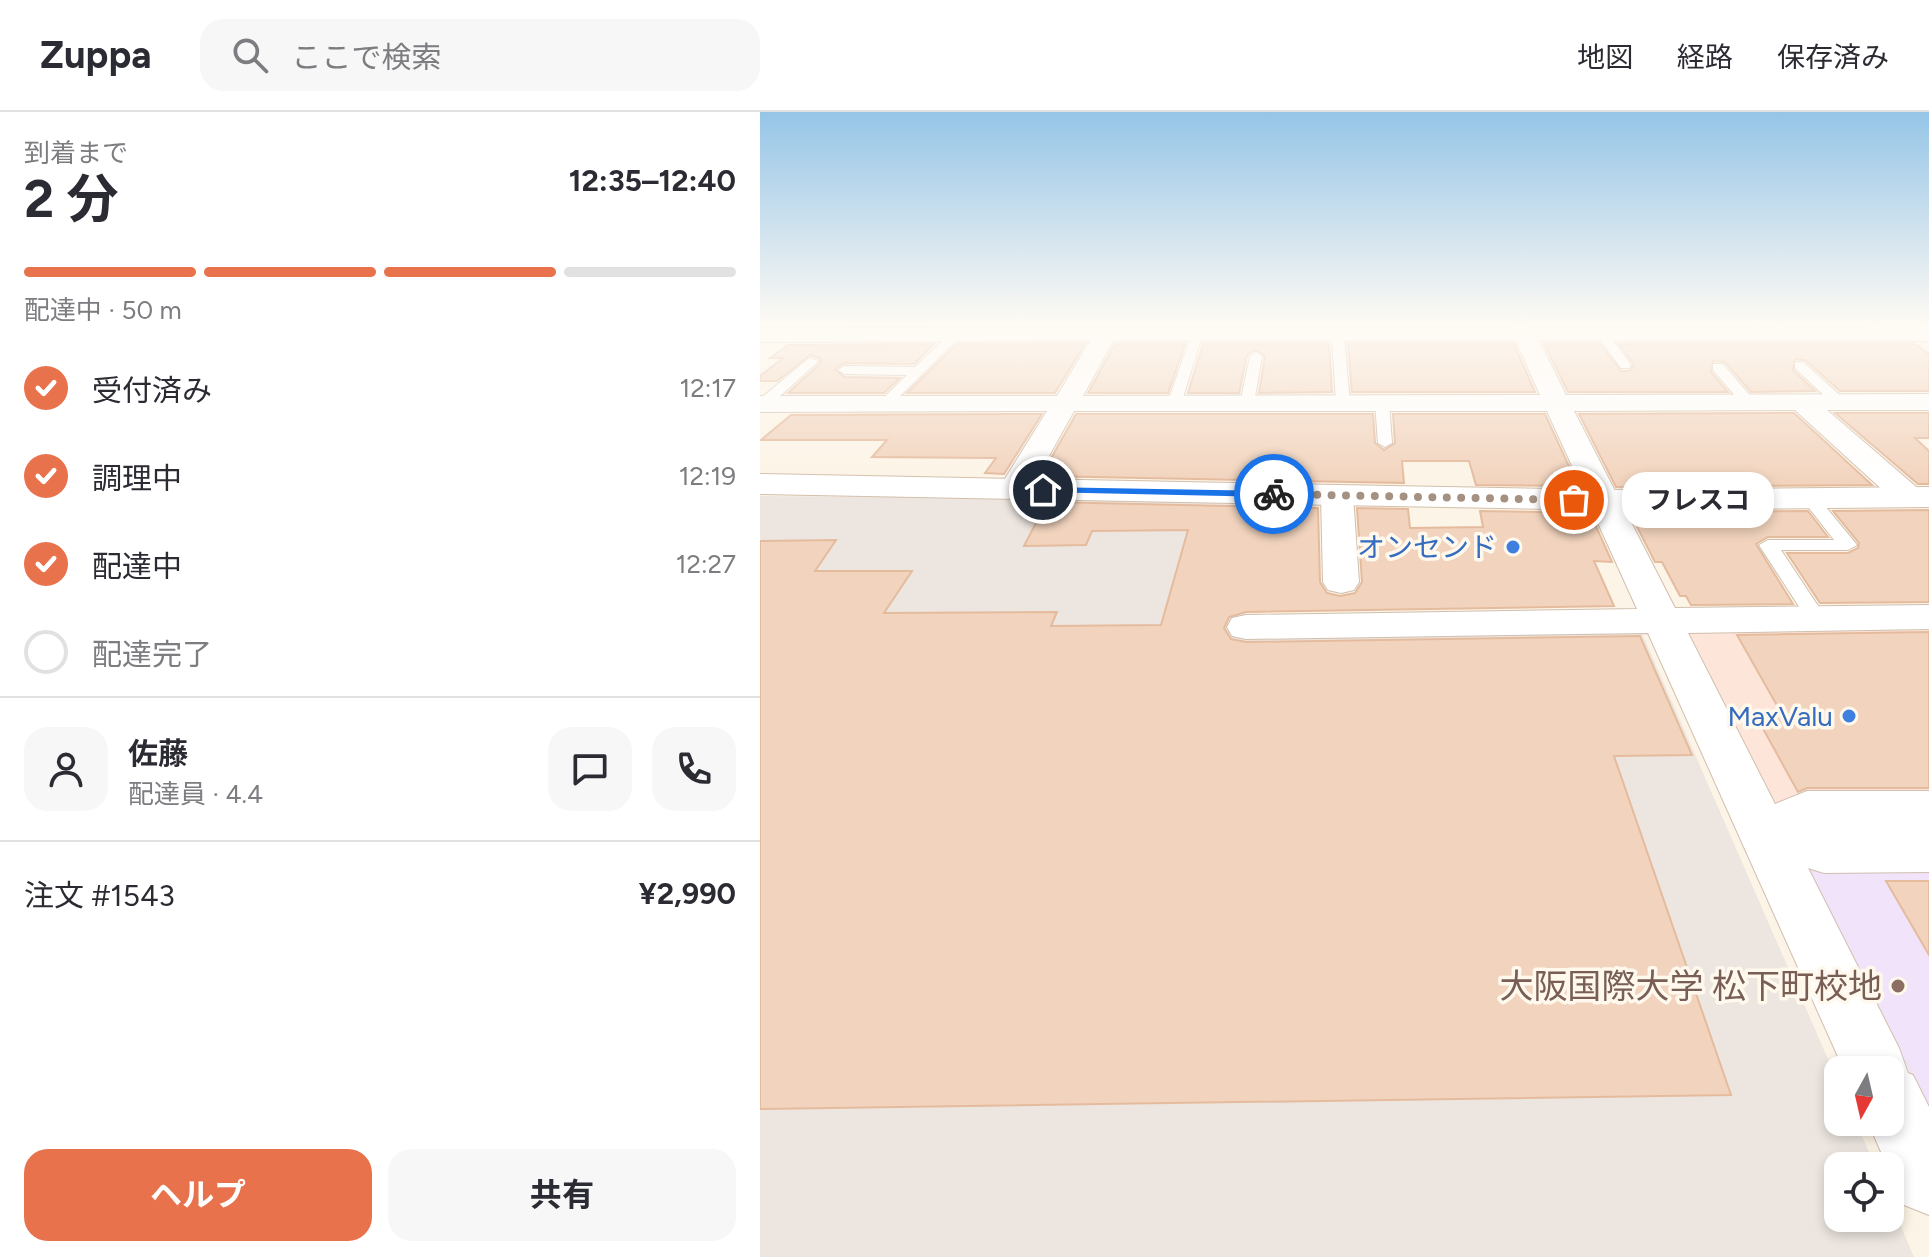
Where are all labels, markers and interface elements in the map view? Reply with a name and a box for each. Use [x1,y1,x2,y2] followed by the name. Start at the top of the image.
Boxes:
[200,19,760,91] search box
[40,32,152,78] text: Zuppa
[228,33,272,77] icon: search
[292,39,442,76] text: ここで検索
[1577,40,1633,74] text: 地図
[1677,40,1733,74] text: 経路
[1777,40,1889,74] text: 保存済み
[24,137,128,169] text: 到着まで
[569,162,736,199] text: 12:35–12:40
[24,168,118,230] text: 2 分
[24,294,182,326] text: 配達中 · 50 m
[24,366,68,410] icon: check
[92,372,212,409] text: 受付済み
[679,372,736,404] text: 12:17
[24,454,68,498] icon: check
[1234,454,1314,534] courier
[1009,456,1077,524] pin
[92,460,182,497] text: 調理中
[679,460,736,492] text: 12:19
[1540,466,1608,534] pin
[1021,468,1065,512] icon: home
[1252,472,1296,516] icon: bike
[1622,472,1774,528] callout: フレスコ
[1552,478,1596,522] icon: bag
[1646,484,1750,516] text: フレスコ
[1357,530,1497,564] place label: オンセンド
[1504,538,1522,556] marker: オンセンド
[24,542,68,586] icon: check
[92,548,182,585] text: 配達中
[676,548,736,580] text: 12:27
[92,636,212,673] text: 配達完了
[1727,699,1833,733] place label: MaxValu
[1840,707,1858,725] marker: MaxValu
[24,727,108,811] button: person
[548,727,632,811] button: chat
[652,727,736,811] button: phone
[128,735,188,772] text: 佐藤
[128,778,263,810] text: 配達員 · 4.4
[639,875,736,912] text: ¥2,990
[24,877,175,914] text: 注文 #1543
[1500,966,1882,1007] place label: 大阪国際大学 松下町校地
[1889,977,1907,995] marker: 大阪国際大学 松下町校地
[1824,1056,1904,1136] north arrow
[1824,1056,1904,1232] map controls
[24,1149,372,1241] button: ヘルプ
[388,1149,736,1241] button: 共有
[1824,1152,1904,1232] button: locate

